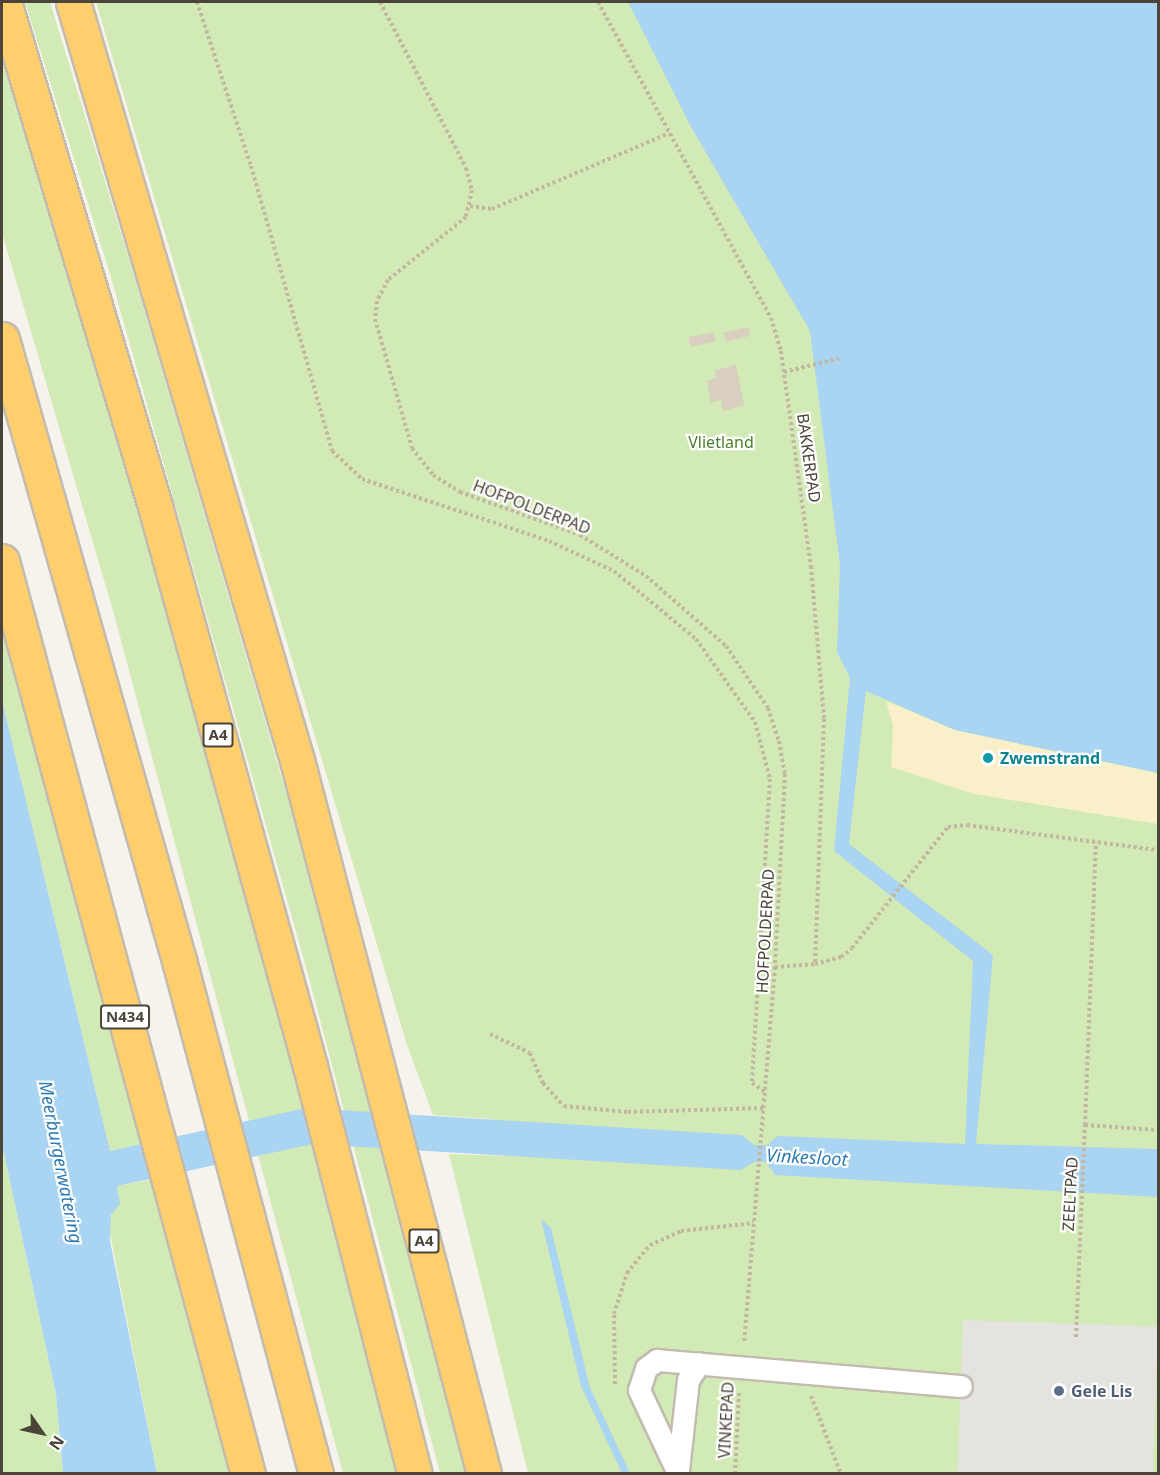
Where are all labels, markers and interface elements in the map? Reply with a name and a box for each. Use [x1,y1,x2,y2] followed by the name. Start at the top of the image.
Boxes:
[793,412,825,504] street label: BAKKERPAD
[688,432,754,452] park label: Vlietland
[470,476,594,538] street label: HOFPOLDERPAD
[202,723,234,747] road number: A4
[1000,748,1100,768] place label: Zwemstrand
[981,751,995,765] marker: Zwemstrand
[752,868,778,994] street label: HOFPOLDERPAD
[100,1005,150,1029] road number: N434
[35,1079,87,1245] water label: Meerburgerwatering
[766,1144,848,1170] water label: Vinkesloot
[1058,1156,1082,1232] street label: ZEELTPAD
[408,1229,440,1253] road number: A4
[714,1381,738,1459] street label: VINKEPAD
[1071,1381,1132,1401] place label: Gele Lis
[1052,1384,1066,1398] marker: Gele Lis
[12,1403,72,1463] north arrow
[44,1432,70,1455] text: N

